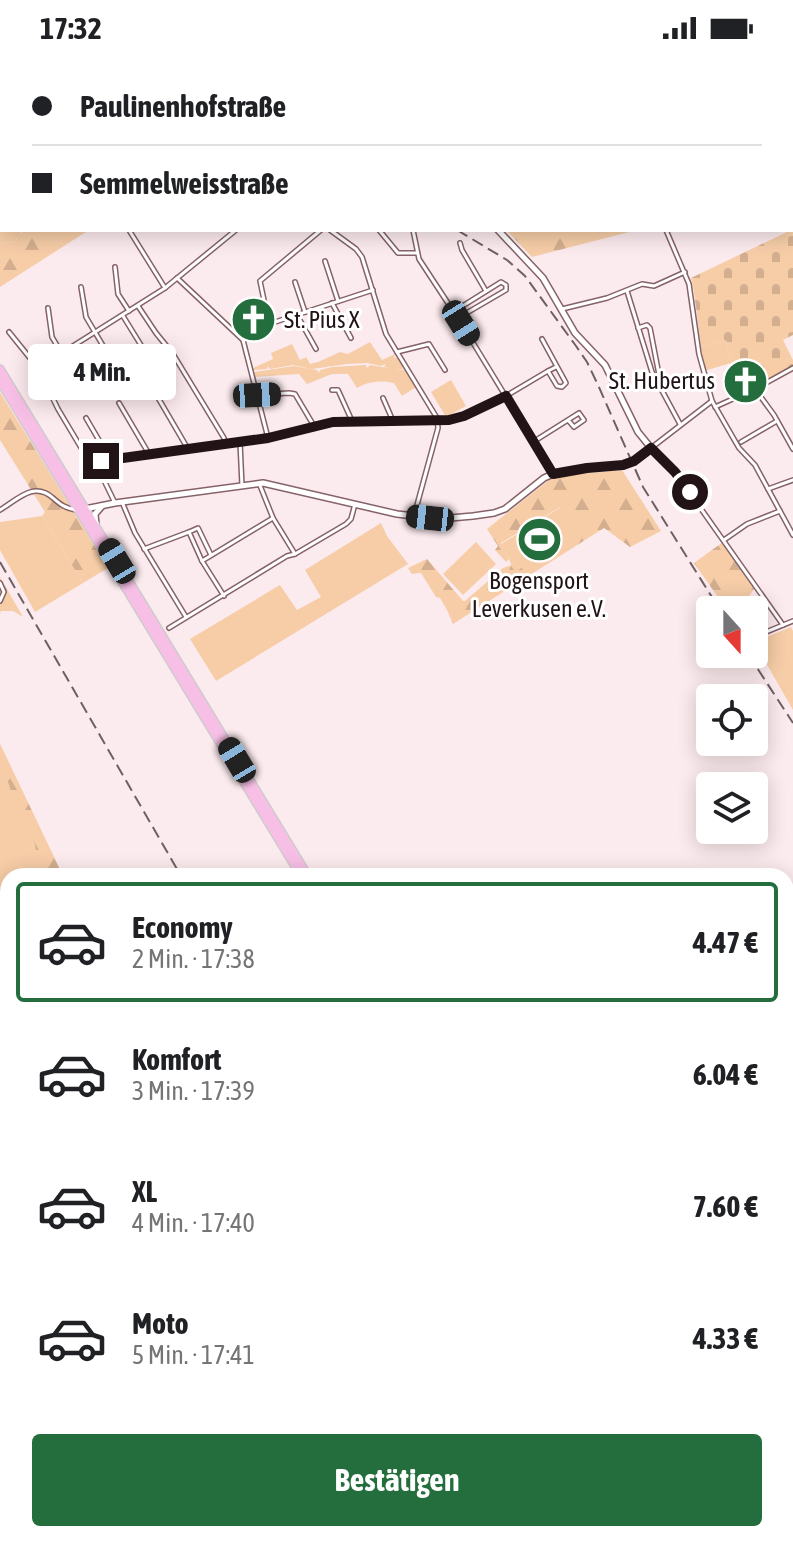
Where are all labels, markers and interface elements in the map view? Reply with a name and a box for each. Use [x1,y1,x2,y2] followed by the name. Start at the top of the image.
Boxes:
[40,11,102,45] text: 17:32
[80,89,286,123] text: Paulinenhofstraße
[80,166,289,200] text: Semmelweisstraße
[229,296,277,344] church icon: St. Pius X
[438,296,484,350] car
[284,306,360,333] place label: St. Pius X
[27,345,175,401] callout: 4 Min.
[74,357,130,387] text: 4 Min.
[722,357,770,405] church icon: St. Hubertus
[609,367,715,394] place label: St. Hubertus
[232,382,282,408] car
[83,443,119,479] route end
[672,474,708,510] route start
[405,504,455,532] car
[515,515,563,563] sports icon: Bogensport Leverkusen e.V.
[94,534,140,588] car
[472,567,606,622] place label: Bogensport Leverkusen e.V.
[696,596,768,668] north arrow
[696,596,768,844] map controls
[696,684,768,756] button: locate
[214,733,260,787] car
[696,772,768,844] button: layers
[36,906,108,978] icon: car
[132,910,233,944] text: Economy
[693,925,758,959] text: 4.47 €
[132,944,255,974] text: 2 Min. · 17:38
[36,1038,108,1110] icon: car
[132,1042,221,1076] text: Komfort
[693,1057,758,1091] text: 6.04 €
[132,1076,255,1106] text: 3 Min. · 17:39
[36,1170,108,1242] icon: car
[132,1174,157,1208] text: XL
[693,1189,758,1223] text: 7.60 €
[132,1208,255,1238] text: 4 Min. · 17:40
[36,1302,108,1374] icon: car
[132,1306,189,1340] text: Moto
[693,1321,758,1355] text: 4.33 €
[132,1340,255,1370] text: 5 Min. · 17:41
[32,1434,762,1526] button: Bestätigen

